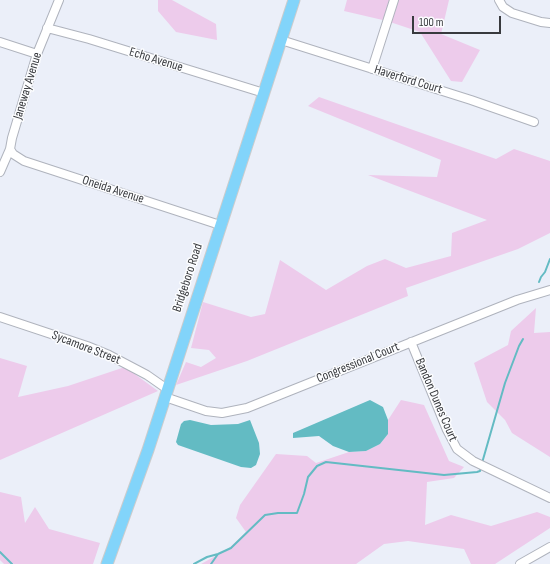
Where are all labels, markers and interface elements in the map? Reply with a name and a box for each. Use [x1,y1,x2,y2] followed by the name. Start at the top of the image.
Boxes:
[414,8,503,34] scale bar
[419,15,444,30] text: 100 m
[127,44,185,76] street label: Echo Avenue
[10,51,46,121] street label: Janeway Avenue
[372,62,444,98] street label: Haverford Court
[80,173,146,207] street label: Oneida Avenue
[170,242,206,314] street label: Bridgeboro Road
[49,328,123,368] street label: Sycamore Street
[314,339,402,387] street label: Congressional Court
[411,356,461,444] street label: Bandon Dunes Court

